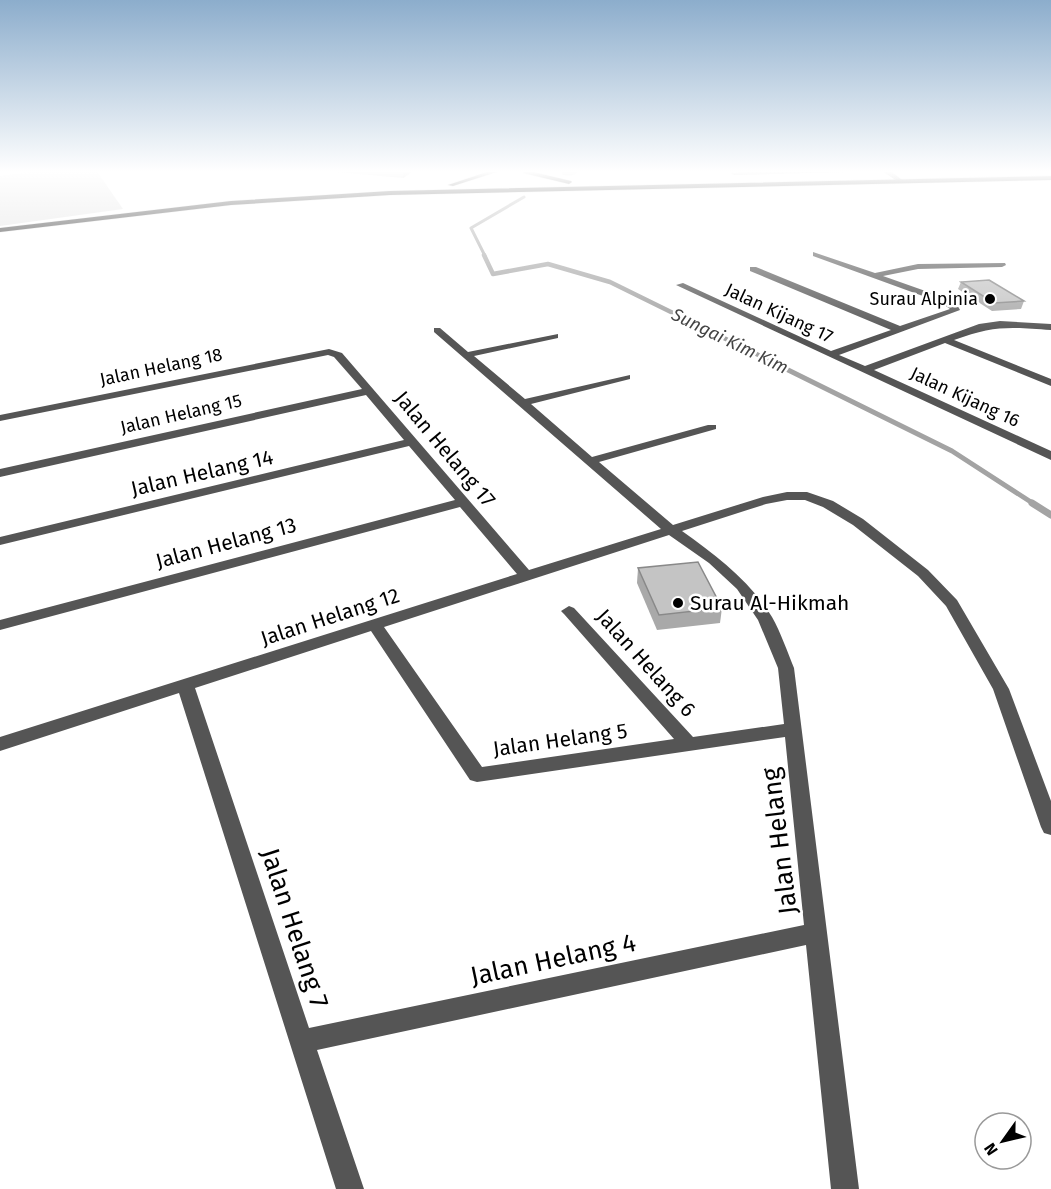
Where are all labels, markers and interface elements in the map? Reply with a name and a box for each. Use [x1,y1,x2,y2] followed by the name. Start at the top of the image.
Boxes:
[722,278,836,348] street label: Jalan Kijang 17
[870,288,978,310] place label: Surau Alpinia
[983,292,997,306] marker: Surau Alpinia
[667,303,792,379] water label: Sungai Kim Kim
[98,343,224,391] street label: Jalan Helang 18
[907,362,1023,432] street label: Jalan Kijang 16
[389,386,501,512] street label: Jalan Helang 17
[118,389,244,439] street label: Jalan Helang 15
[128,444,276,502] street label: Jalan Helang 14
[153,512,299,574] street label: Jalan Helang 13
[257,582,403,652] street label: Jalan Helang 12
[690,590,849,616] place label: Surau Al-Hikmah
[671,596,685,610] marker: Surau Al-Hikmah
[591,604,701,722] street label: Jalan Helang 6
[491,718,629,762] street label: Jalan Helang 5
[755,765,804,916] street label: Jalan Helang
[254,844,335,1012] street label: Jalan Helang 7
[467,927,639,992] street label: Jalan Helang 4
[973,1111,1033,1171] north arrow
[980,1139,1002,1159] text: N

